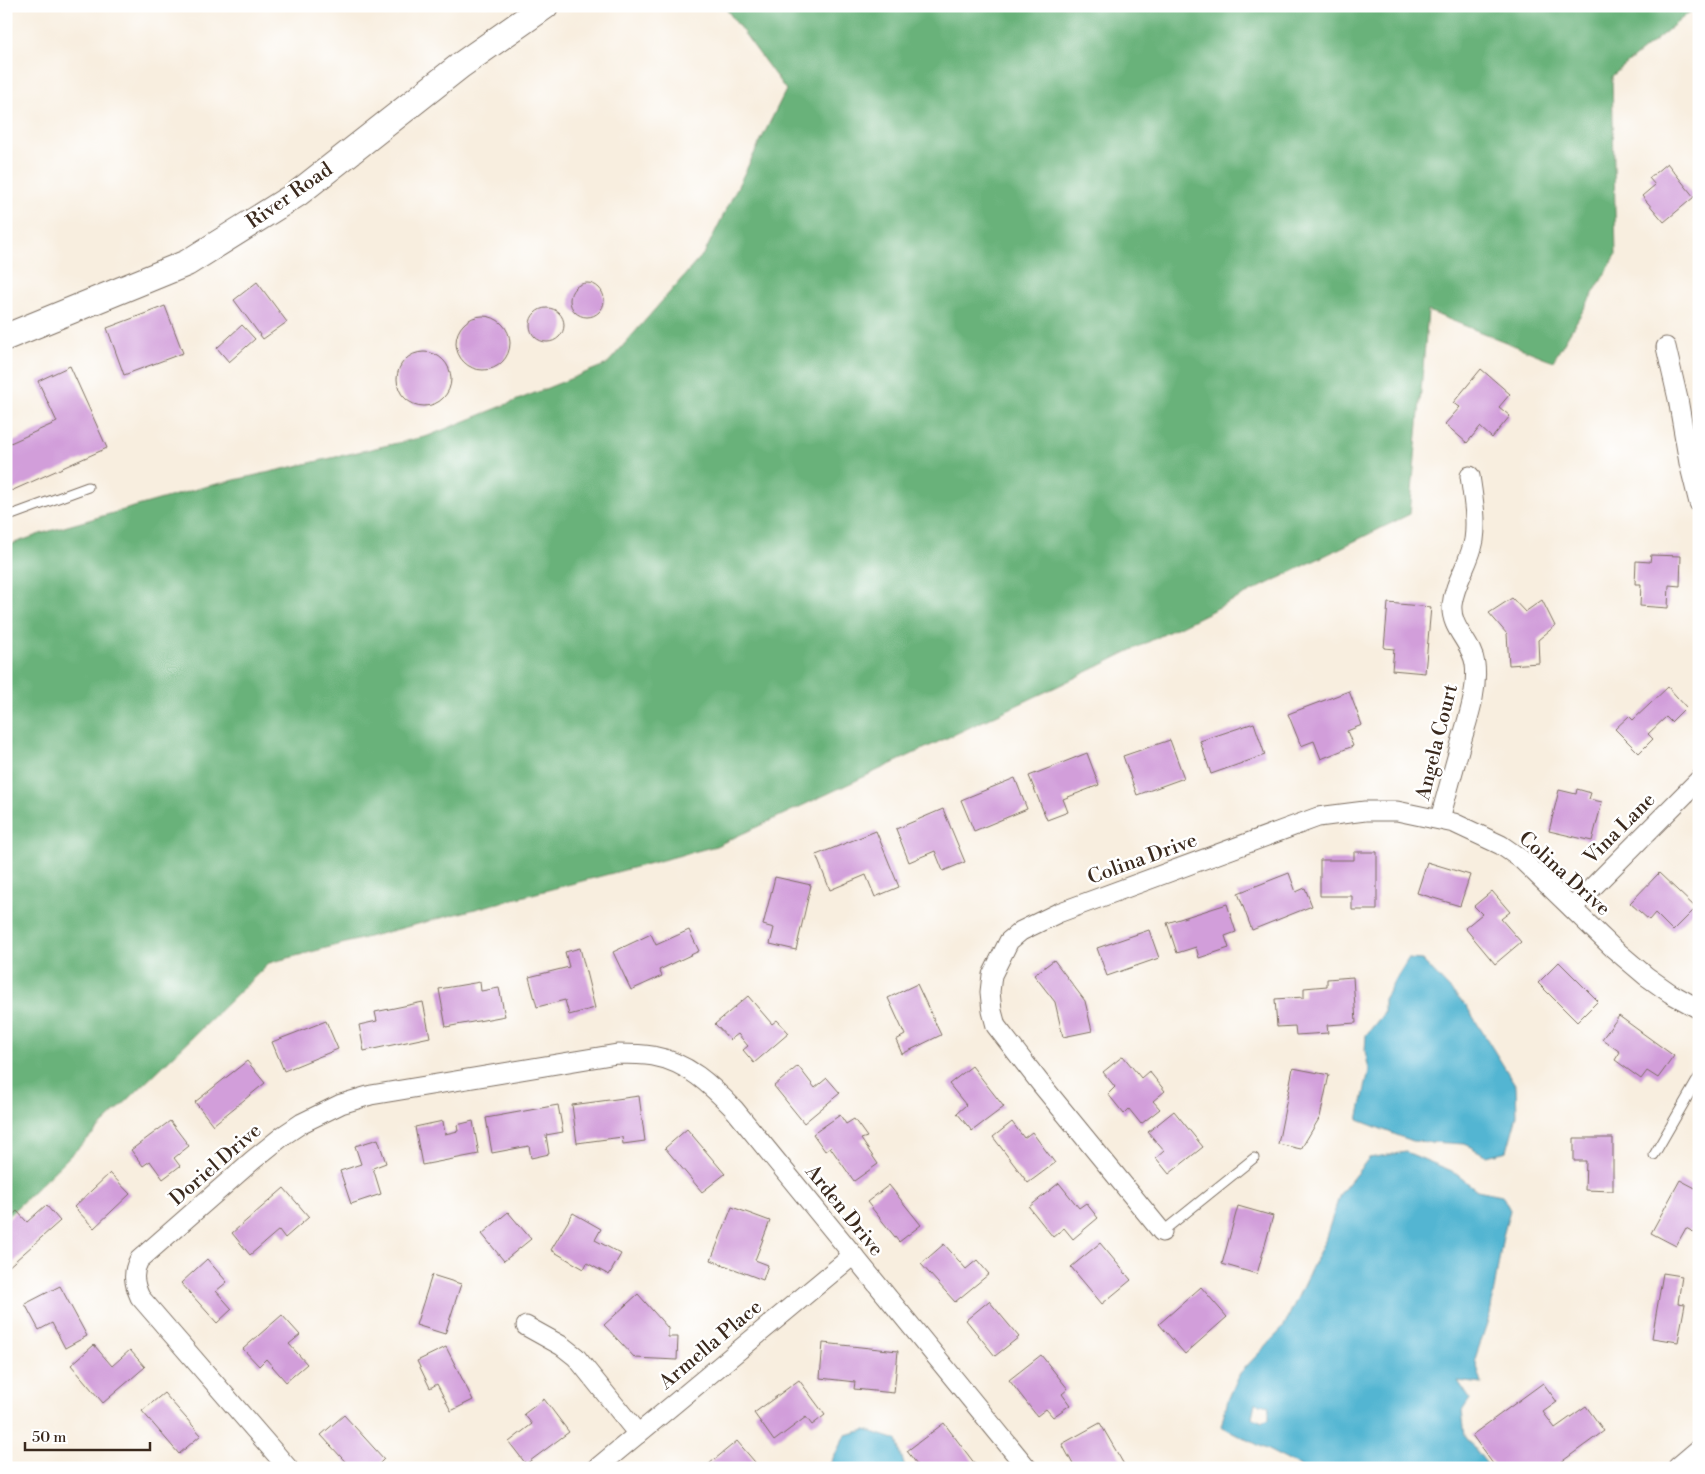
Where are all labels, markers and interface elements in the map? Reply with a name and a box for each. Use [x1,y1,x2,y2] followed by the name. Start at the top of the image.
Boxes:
[242,157,338,235] street label: River Road
[1411,682,1464,804] street label: Angela Court
[1578,788,1661,871] street label: Vina Lane
[1513,826,1615,922] street label: Colina Drive
[1084,828,1201,891] street label: Colina Drive
[165,1118,267,1212] street label: Doriel Drive
[799,1159,888,1262] street label: Arden Drive
[654,1295,767,1396] street label: Armella Place
[25,1419,150,1451] scale bar
[32,1428,66,1447] text: 50 m

